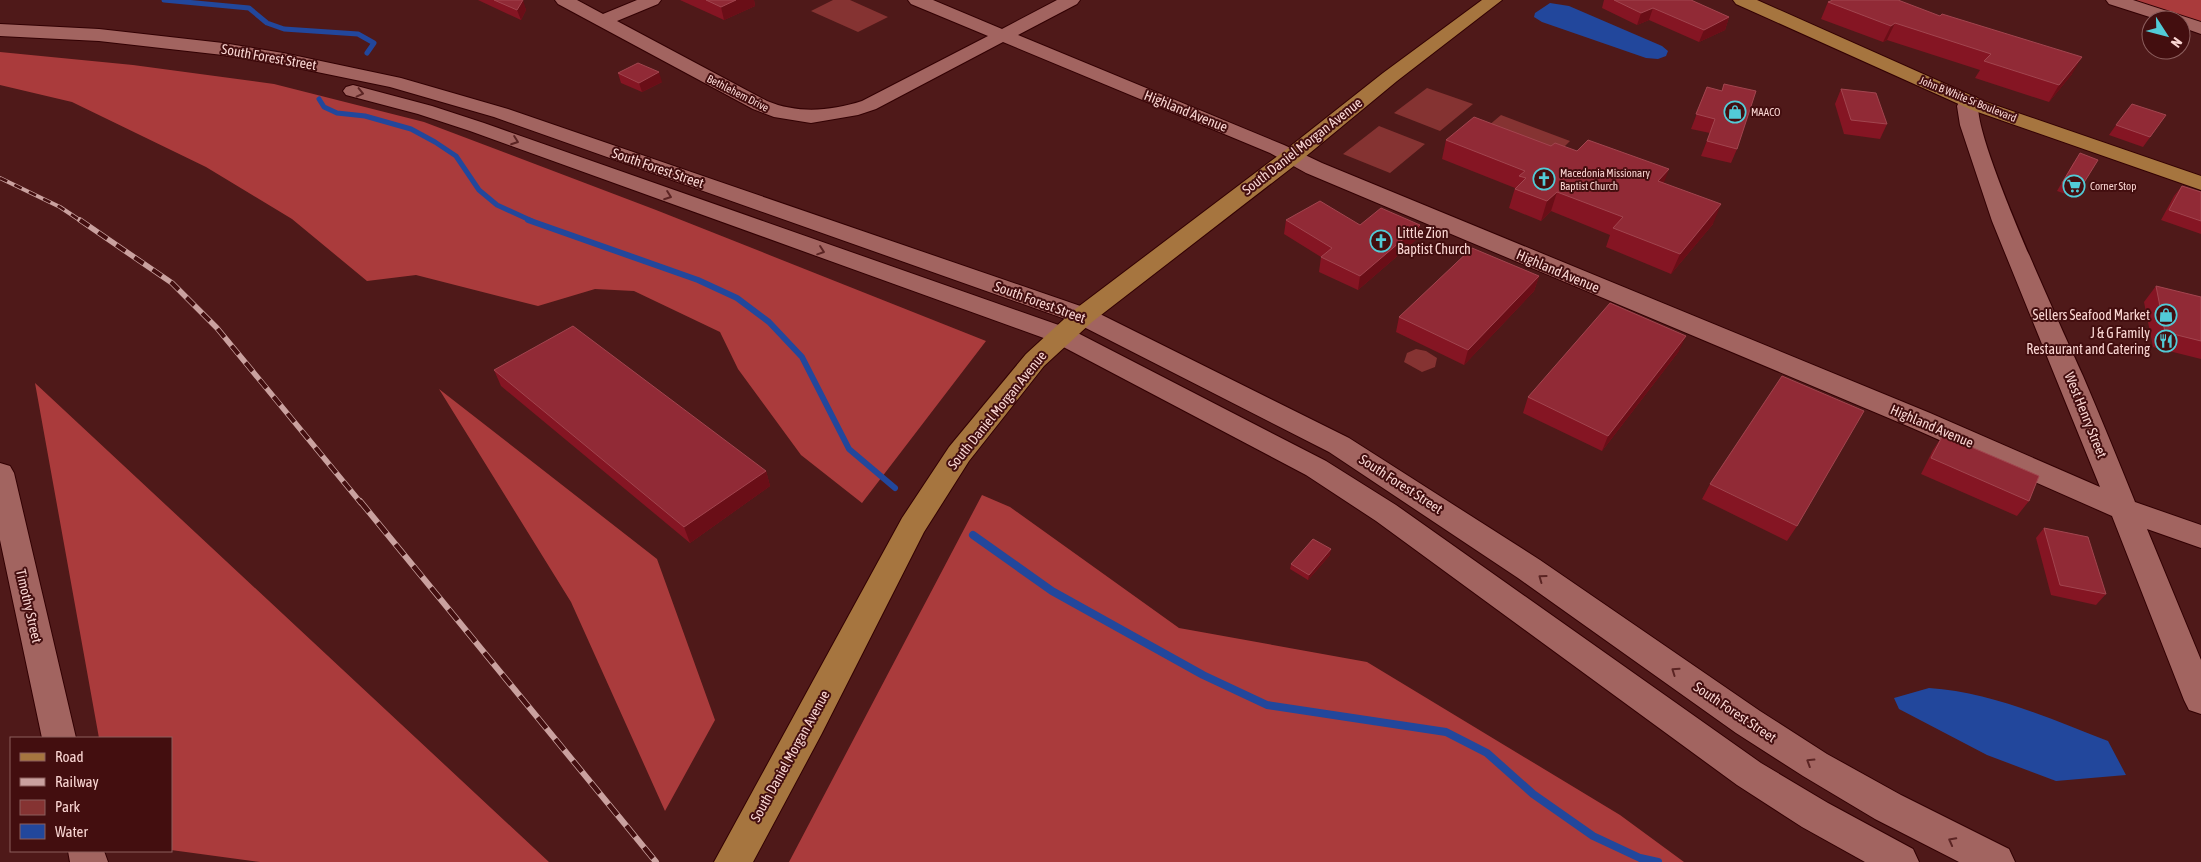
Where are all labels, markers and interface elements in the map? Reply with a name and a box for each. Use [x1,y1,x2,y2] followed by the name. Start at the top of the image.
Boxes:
[2141,10,2191,60] north arrow
[2168,35,2185,51] text: N
[220,41,318,73] street label: South Forest Street
[705,72,771,114] street label: Bethlehem Drive
[1918,74,2018,124] street label: John B White Sr Boulevard
[355,87,364,98] one-way arrow
[1142,87,1230,135] street label: Highland Avenue
[1239,94,1365,198] street label: South Daniel Morgan Avenue
[1723,100,1747,124] shop icon: MAACO
[1751,106,1780,118] place label: MAACO
[510,135,519,145] one-way arrow
[610,145,706,191] street label: South Forest Street
[1532,167,1556,191] church icon: Macedonia Missionary Baptist Church
[1560,167,1650,192] place label: Macedonia Missionary Baptist Church
[2062,174,2086,198] supermarket icon: Corner Stop
[2090,180,2137,192] place label: Corner Stop
[663,190,672,200] one-way arrow
[1397,225,1471,257] place label: Little Zion Baptist Church
[1369,229,1393,253] church icon: Little Zion Baptist Church
[816,245,825,255] one-way arrow
[1514,246,1602,296] street label: Highland Avenue
[992,278,1088,326] street label: South Forest Street
[2154,303,2178,327] shop icon: Sellers Seafood Market
[2033,307,2150,323] place label: Sellers Seafood Market
[2026,325,2150,357] place label: J & G Family Restaurant and Catering
[2154,329,2178,353] restaurant icon: J & G Family Restaurant and Catering
[944,348,1050,472] street label: South Daniel Morgan Avenue
[2062,370,2110,460] street label: West Henry Street
[1888,401,1976,451] street label: Highland Avenue
[1356,451,1446,517] street label: South Forest Street
[13,568,45,644] street label: Timothy Street
[1538,575,1548,584] one-way arrow
[1671,668,1681,677] one-way arrow
[1691,679,1779,745] street label: South Forest Street
[747,688,833,824] street label: South Daniel Morgan Avenue
[10,737,172,852] legend
[55,748,84,765] text: Road
[1806,758,1815,768] one-way arrow
[55,773,99,790] text: Railway
[55,798,80,815] text: Park
[55,823,88,840] text: Water
[1948,837,1957,847] one-way arrow

